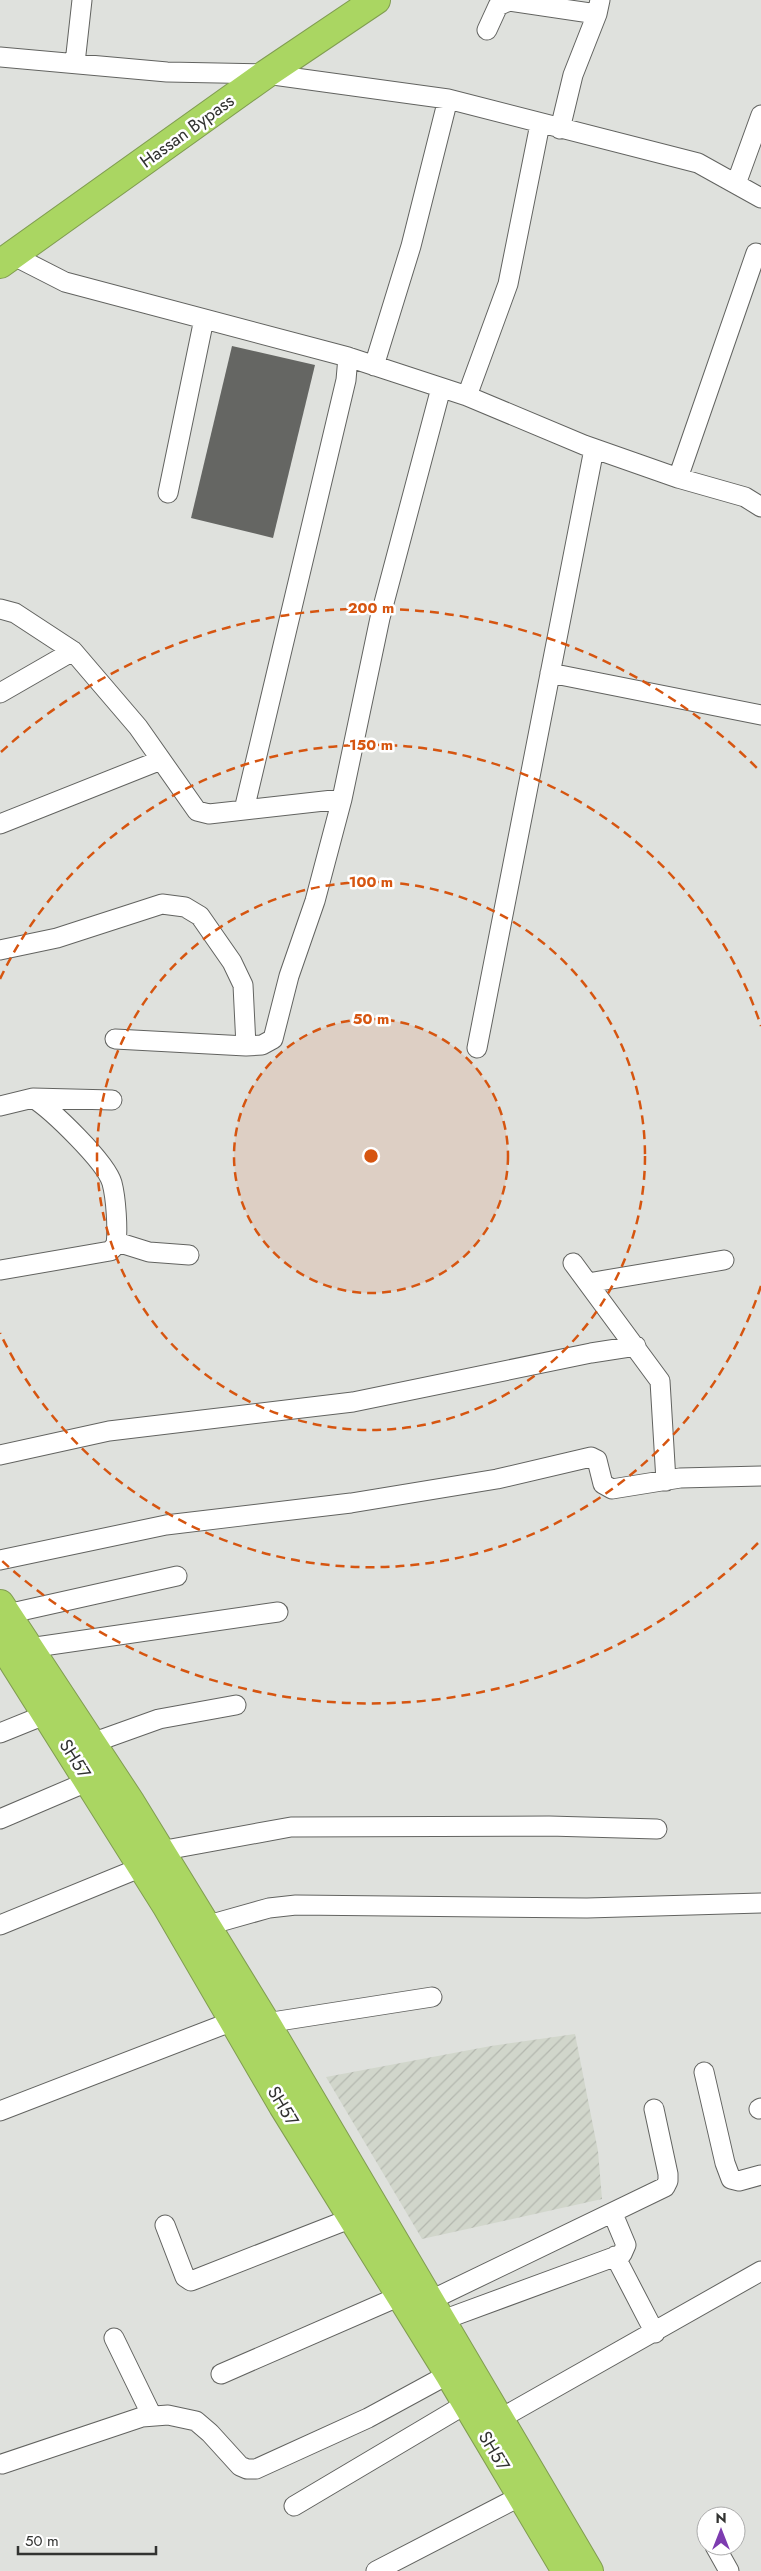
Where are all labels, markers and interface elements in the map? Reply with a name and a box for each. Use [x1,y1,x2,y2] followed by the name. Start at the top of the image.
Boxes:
[134,88,240,174] street label: Hassan Bypass
[348,597,394,619] text: 200 m
[349,734,393,756] text: 150 m
[349,871,393,893] text: 100 m
[353,1008,389,1030] text: 50 m
[362,1147,380,1165] centre of rings
[53,1734,98,1784] street label: SH57
[261,2081,305,2131] street label: SH57
[472,2426,516,2476] street label: SH57
[696,2506,746,2556] north arrow
[715,2508,727,2528] text: N
[18,2524,155,2556] scale bar
[25,2530,59,2552] text: 50 m

